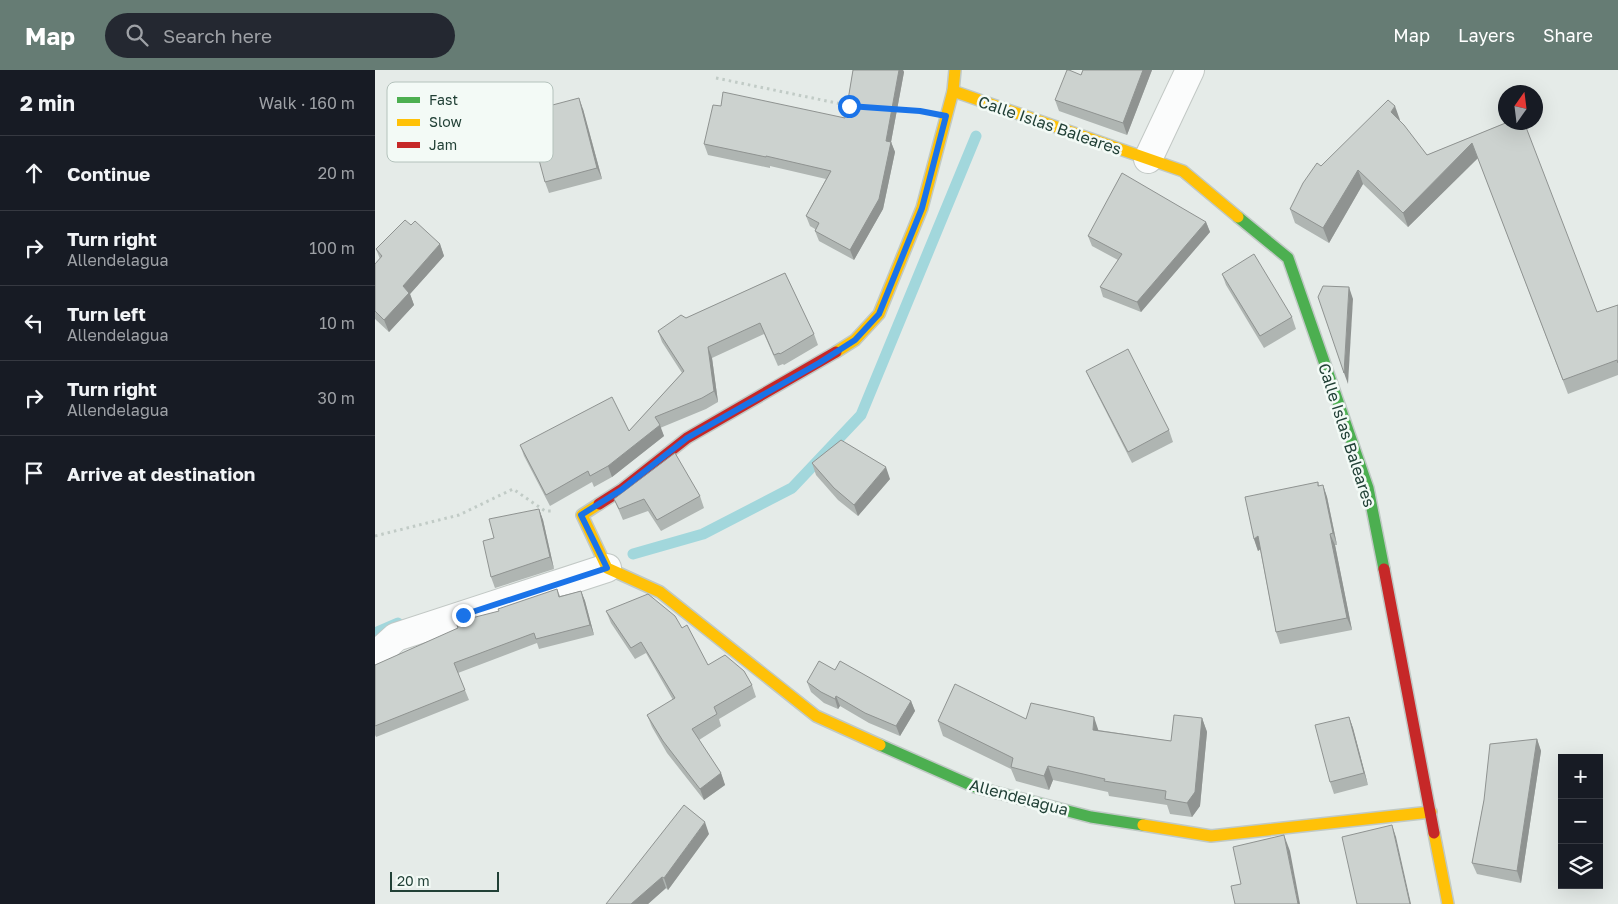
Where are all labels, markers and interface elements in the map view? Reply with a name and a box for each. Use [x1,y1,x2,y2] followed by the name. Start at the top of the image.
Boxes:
[105,13,455,58] search box
[25,21,75,50] text: Map
[123,21,151,49] icon: search
[163,24,272,47] text: Search here
[1393,24,1430,46] text: Map
[1458,24,1515,46] text: Layers
[1543,24,1593,46] text: Share
[387,82,553,162] legend
[1498,85,1543,130] north arrow
[20,90,75,116] text: 2 min
[429,91,458,108] text: Fast
[976,91,1124,159] street label: Calle Islas Baleares
[259,93,355,113] text: Walk · 160 m
[838,95,861,118] route start
[429,113,462,130] text: Slow
[429,136,457,153] text: Jam
[20,159,48,187] icon: ahead
[67,162,150,185] text: Continue
[318,163,355,183] text: 20 m
[67,227,157,250] text: Turn right
[20,234,48,262] icon: right
[309,238,355,258] text: 100 m
[67,250,168,270] text: Allendelagua
[67,302,146,325] text: Turn left
[20,309,48,337] icon: left
[319,313,355,333] text: 10 m
[67,325,168,345] text: Allendelagua
[1314,360,1380,510] street label: Calle Islas Baleares
[67,377,157,400] text: Turn right
[20,384,48,412] icon: right
[318,388,355,408] text: 30 m
[67,400,168,420] text: Allendelagua
[20,459,48,487] icon: arrive
[67,462,255,485] text: Arrive at destination
[452,604,475,627] route end
[1558,754,1603,889] map controls
[1558,754,1603,799] button: +
[967,774,1071,820] street label: Allendelagua
[1558,799,1603,844] button: −
[1558,844,1603,889] button: layers
[390,869,499,892] scale bar
[397,872,430,889] text: 20 m

